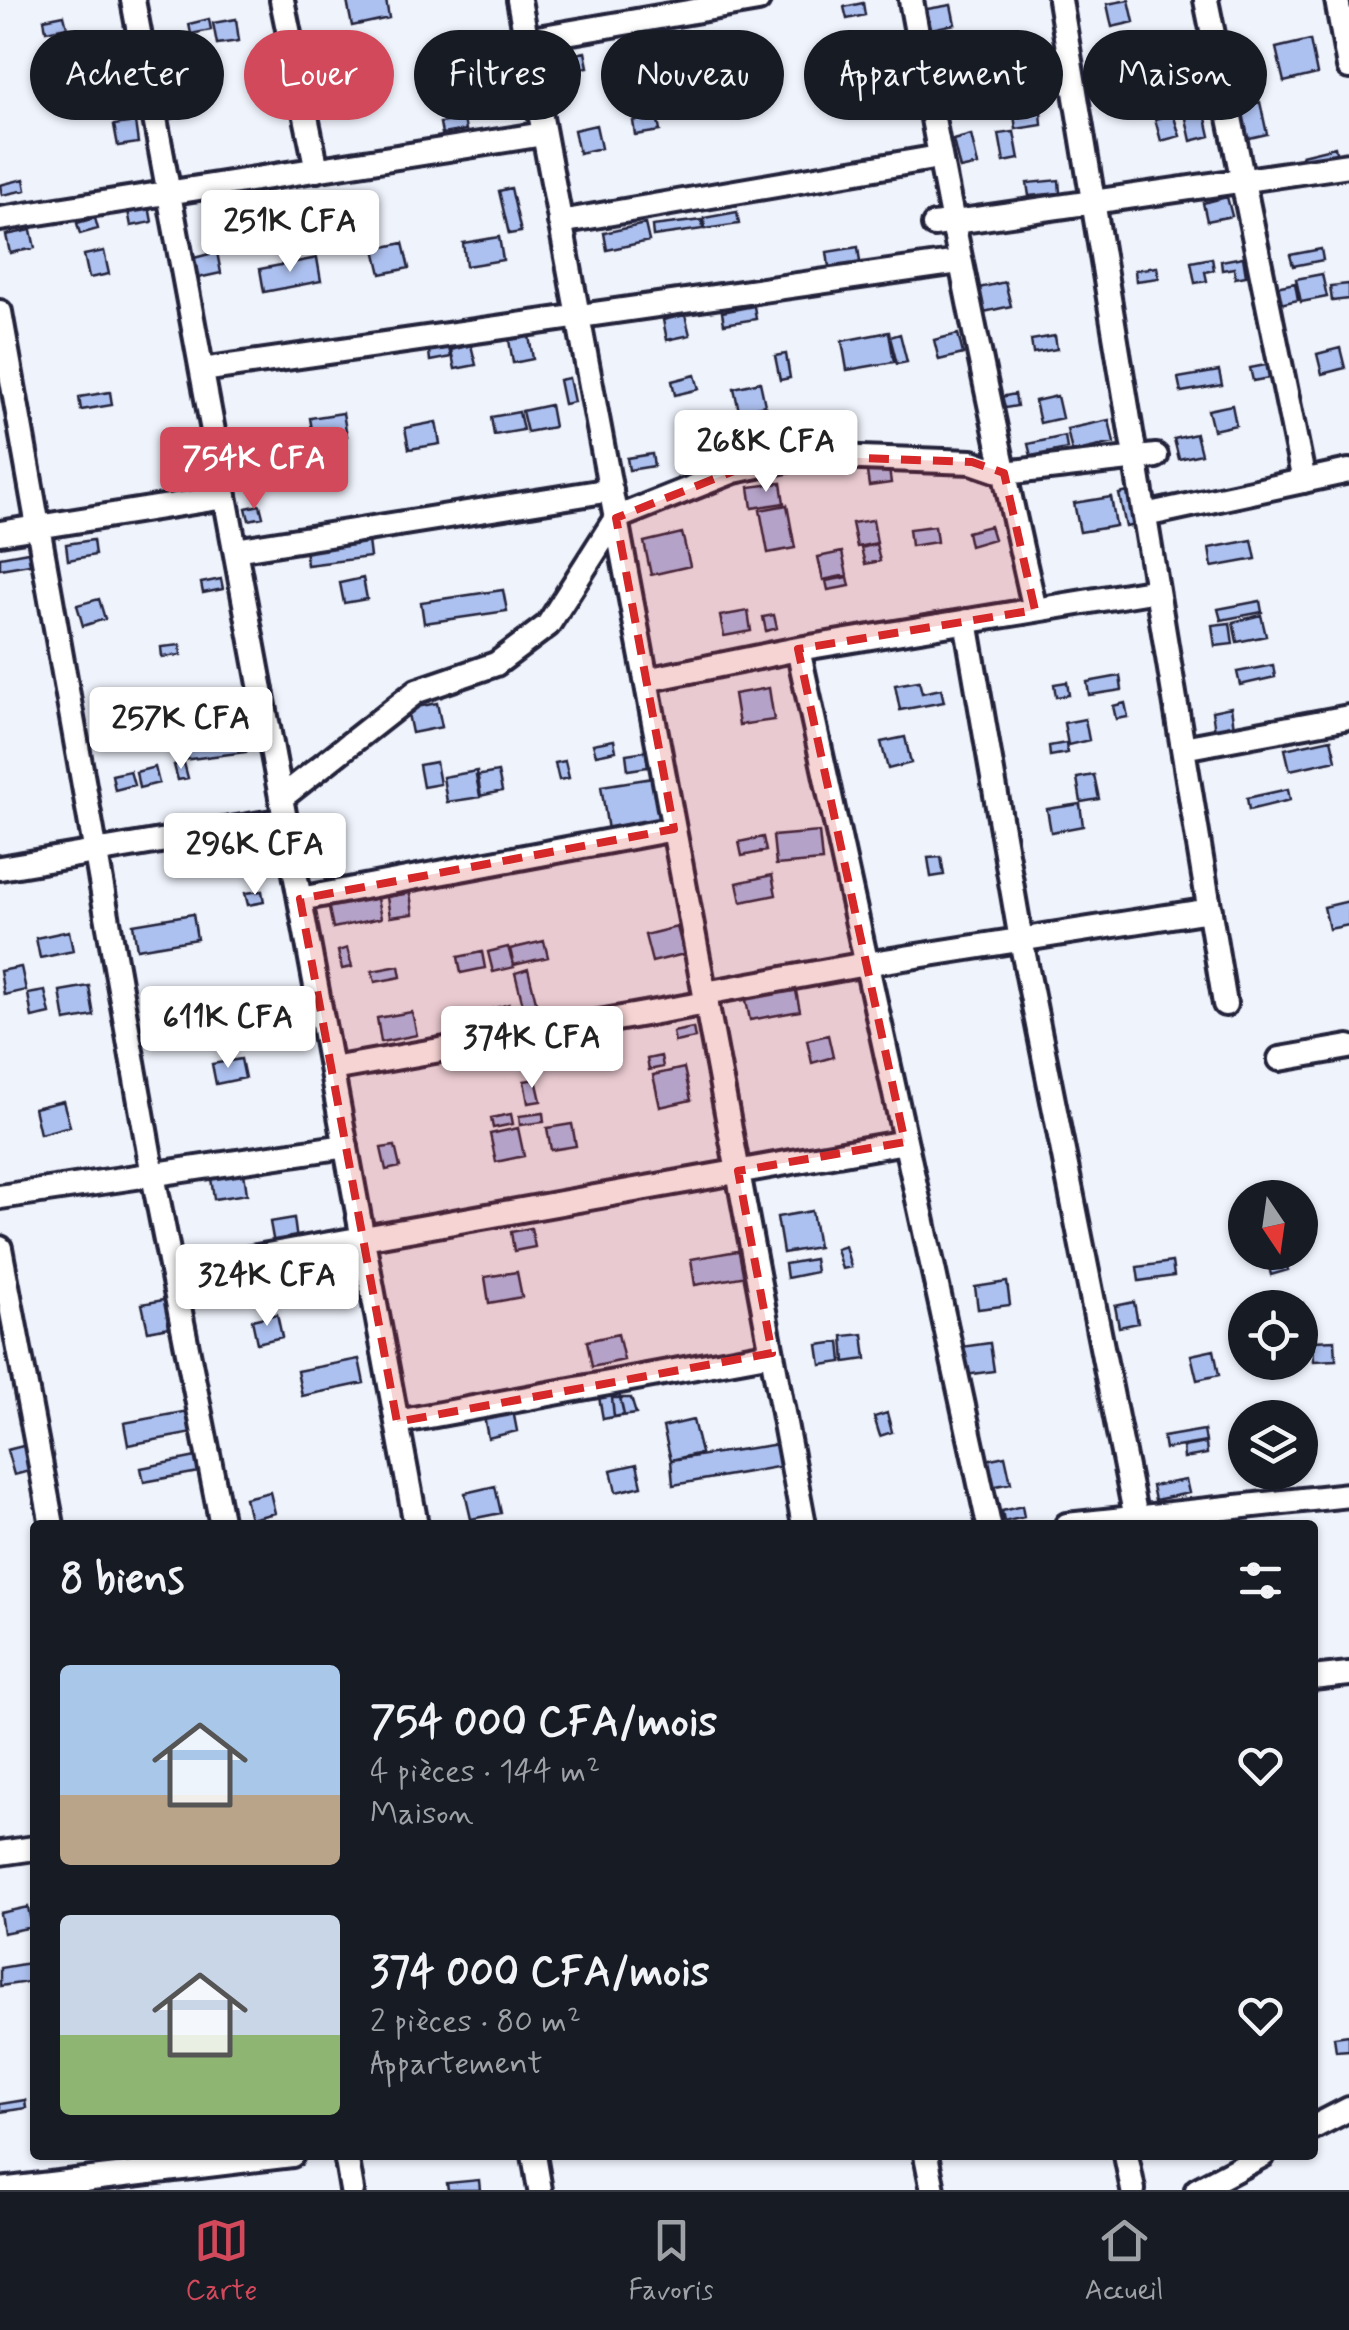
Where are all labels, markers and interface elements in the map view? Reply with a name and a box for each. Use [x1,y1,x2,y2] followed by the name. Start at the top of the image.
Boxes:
[30,30,224,120] chip: Acheter
[244,30,394,120] chip: Louer
[414,30,581,120] chip: Filtres
[601,30,784,120] chip: Nouveau
[804,30,1063,120] chip: Appartement
[1083,30,1267,120] chip: Maison
[187,190,393,275] pin: 251K CFA
[223,201,357,243] text: 251K CFA
[663,410,869,495] pin: 268K CFA
[696,421,836,463] text: 268K CFA
[151,427,357,512] pin: 754K CFA
[182,438,326,480] text: 754K CFA
[78,687,284,772] pin: 257K CFA
[111,698,251,740] text: 257K CFA
[152,813,358,898] pin: 296K CFA
[186,824,324,866] text: 296K CFA
[125,986,331,1071] pin: 611K CFA
[162,997,294,1039] text: 611K CFA
[429,1006,635,1091] pin: 374K CFA
[463,1017,601,1059] text: 374K CFA
[1228,1180,1318,1270] north arrow
[1228,1180,1318,1490] map controls
[164,1244,370,1329] pin: 324K CFA
[198,1255,336,1297] text: 324K CFA
[1228,1290,1318,1380] button: locate
[1228,1400,1318,1490] button: layers
[60,1553,184,1608] text: 8 biens
[1233,1553,1288,1608] icon: filters
[370,1696,717,1751] text: 754 000 CFA/mois
[140,1705,260,1825] icon: home
[1233,1738,1288,1793] icon: heart
[370,1751,600,1793] text: 4 pièces · 144 m²
[370,1793,474,1835] text: Maison
[370,1946,710,2001] text: 374 000 CFA/mois
[140,1955,260,2075] icon: home
[1233,1988,1288,2043] icon: heart
[370,2001,581,2043] text: 2 pièces · 80 m²
[370,2043,543,2085] text: Appartement
[186,2213,257,2310] tab: Carte
[629,2213,714,2310] tab: Favoris
[1085,2213,1163,2310] tab: Accueil

